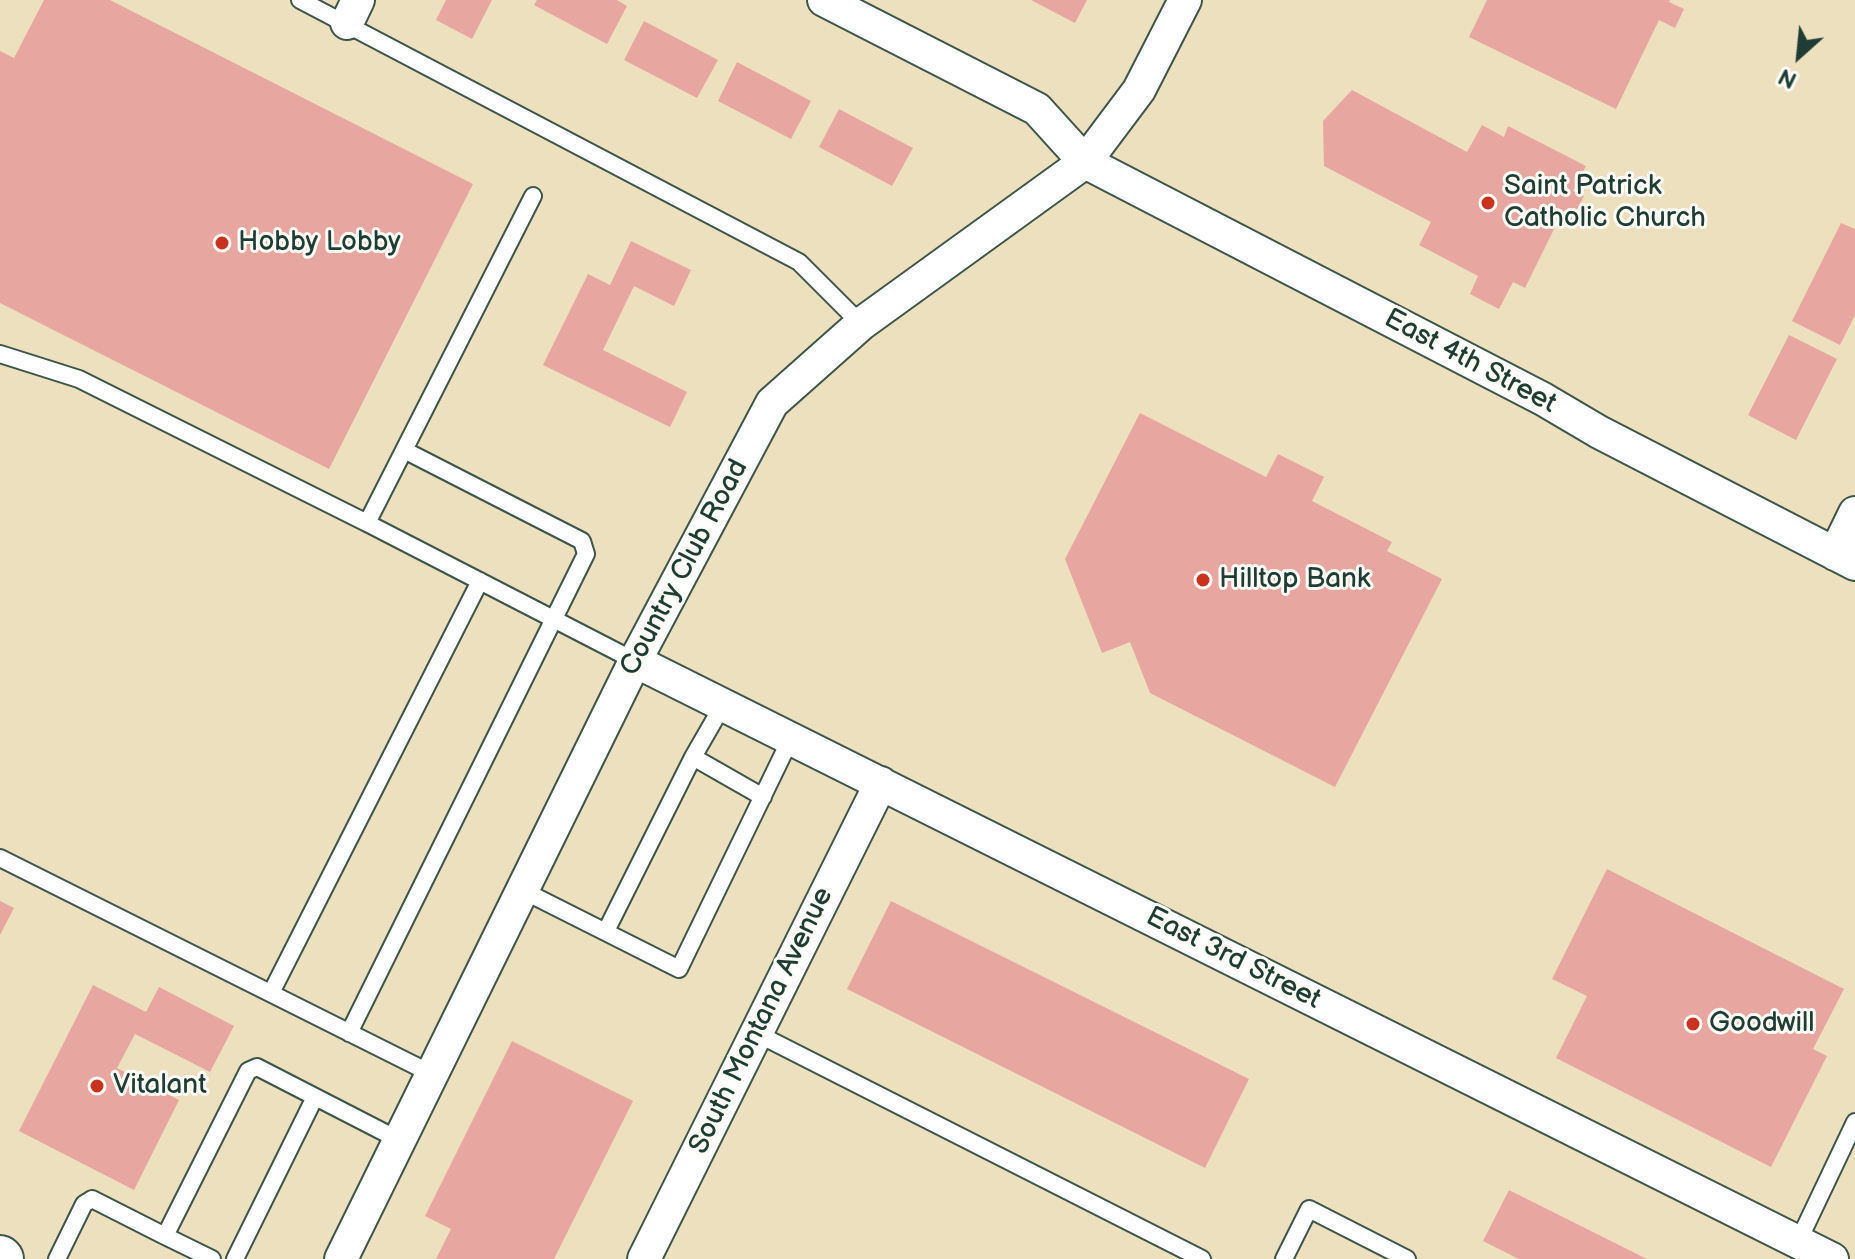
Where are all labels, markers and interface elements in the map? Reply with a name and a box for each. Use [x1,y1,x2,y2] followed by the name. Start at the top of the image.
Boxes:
[1759,16,1839,96] north arrow
[1774,62,1801,94] text: N
[1504,170,1706,236] place label: Saint Patrick Catholic Church
[1479,194,1497,212] marker: Saint Patrick Catholic Church
[238,226,401,260] place label: Hobby Lobby
[213,234,231,252] marker: Hobby Lobby
[1378,303,1562,421] street label: East 4th Street
[614,454,756,682] street label: Country Club Road
[1219,563,1371,597] place label: Hilltop Bank
[1194,571,1212,589] marker: Hilltop Bank
[683,882,841,1160] street label: South Montana Avenue
[1140,901,1326,1017] street label: East 3rd Street
[1709,1007,1815,1041] place label: Goodwill
[1684,1015,1702,1033] marker: Goodwill
[113,1069,207,1103] place label: Vitalant
[88,1077,106,1095] marker: Vitalant

